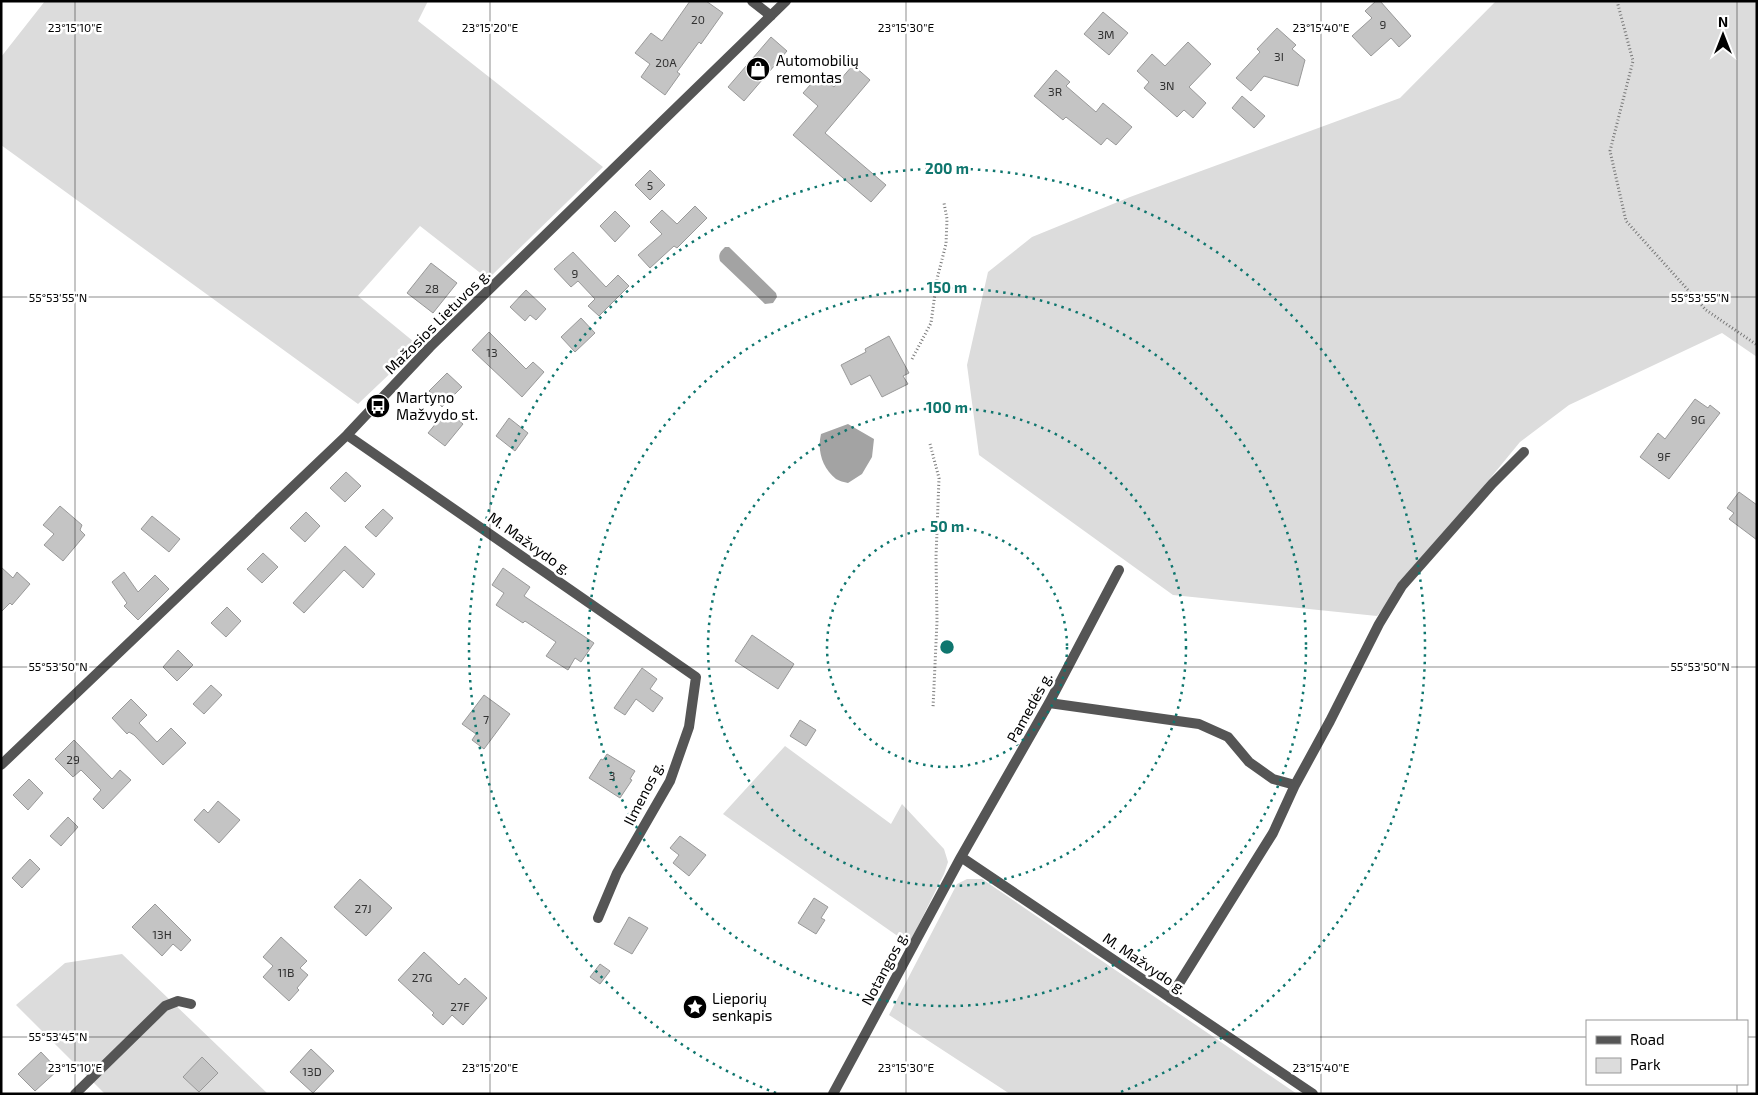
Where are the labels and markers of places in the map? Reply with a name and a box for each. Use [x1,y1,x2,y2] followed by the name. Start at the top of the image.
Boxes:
[776,51,859,86] place label: Automobilių remontas
[745,56,771,82] shop icon: Automobilių remontas
[396,388,478,423] place label: Martyno Mažvydo st.
[365,393,391,419] bus stop icon: Martyno Mažvydo st.
[938,638,956,656] centre of rings
[712,989,772,1024] place label: Lieporių senkapis
[682,994,708,1020] place icon: Lieporių senkapis

